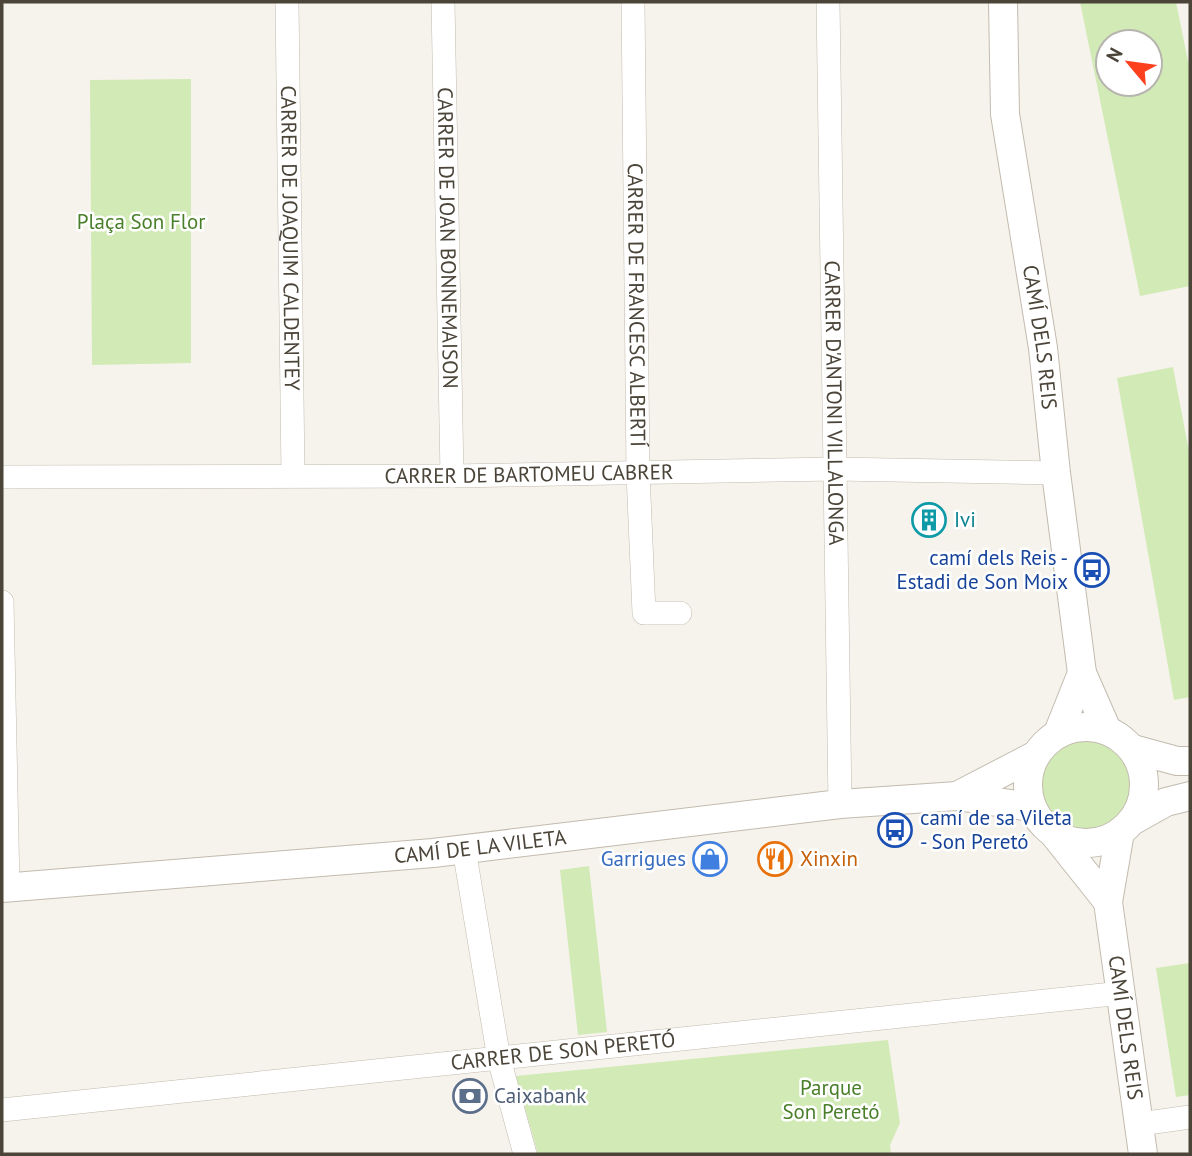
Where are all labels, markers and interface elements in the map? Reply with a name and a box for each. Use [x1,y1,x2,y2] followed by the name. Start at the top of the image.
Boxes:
[1094,28,1164,98] north arrow
[1101,43,1128,66] text: N
[275,85,306,391] street label: CARRER DE JOAQUIM CALDENTEY
[432,87,464,389] street label: CARRER DE JOAN BONNEMAISON
[622,163,652,448] street label: CARRER DE FRANCESC ALBERTÍ
[77,208,205,235] park label: Plaça Son Flor
[819,260,850,546] street label: CARRER D'ANTONI VILLALONGA
[1017,263,1063,411] street label: CAMÍ DELS REIS
[384,458,674,489] street label: CARRER DE BARTOMEU CABRER
[910,501,948,539] building icon: Ivi
[954,506,976,533] place label: Ivi
[896,544,1068,595] place label: camí dels Reis - Estadi de Son Moix
[1073,551,1111,589] bus stop icon: camí dels Reis - Estadi de Son Moix
[920,804,1072,855] place label: camí de sa Vileta - Son Peretó
[876,811,914,849] bus stop icon: camí de sa Vileta - Son Peretó
[393,823,568,869] street label: CAMÍ DE LA VILETA
[691,840,729,878] shop icon: Garrigues
[756,840,794,878] restaurant icon: Xinxin
[601,845,686,872] place label: Garrigues
[800,845,858,872] place label: Xinxin
[1103,954,1149,1102] street label: CAMÍ DELS REIS
[449,1026,677,1076] street label: CARRER DE SON PERETÓ
[782,1074,880,1125] park label: Parque Son Peretó
[451,1077,489,1115] bank icon: Caixabank
[494,1082,586,1109] place label: Caixabank

